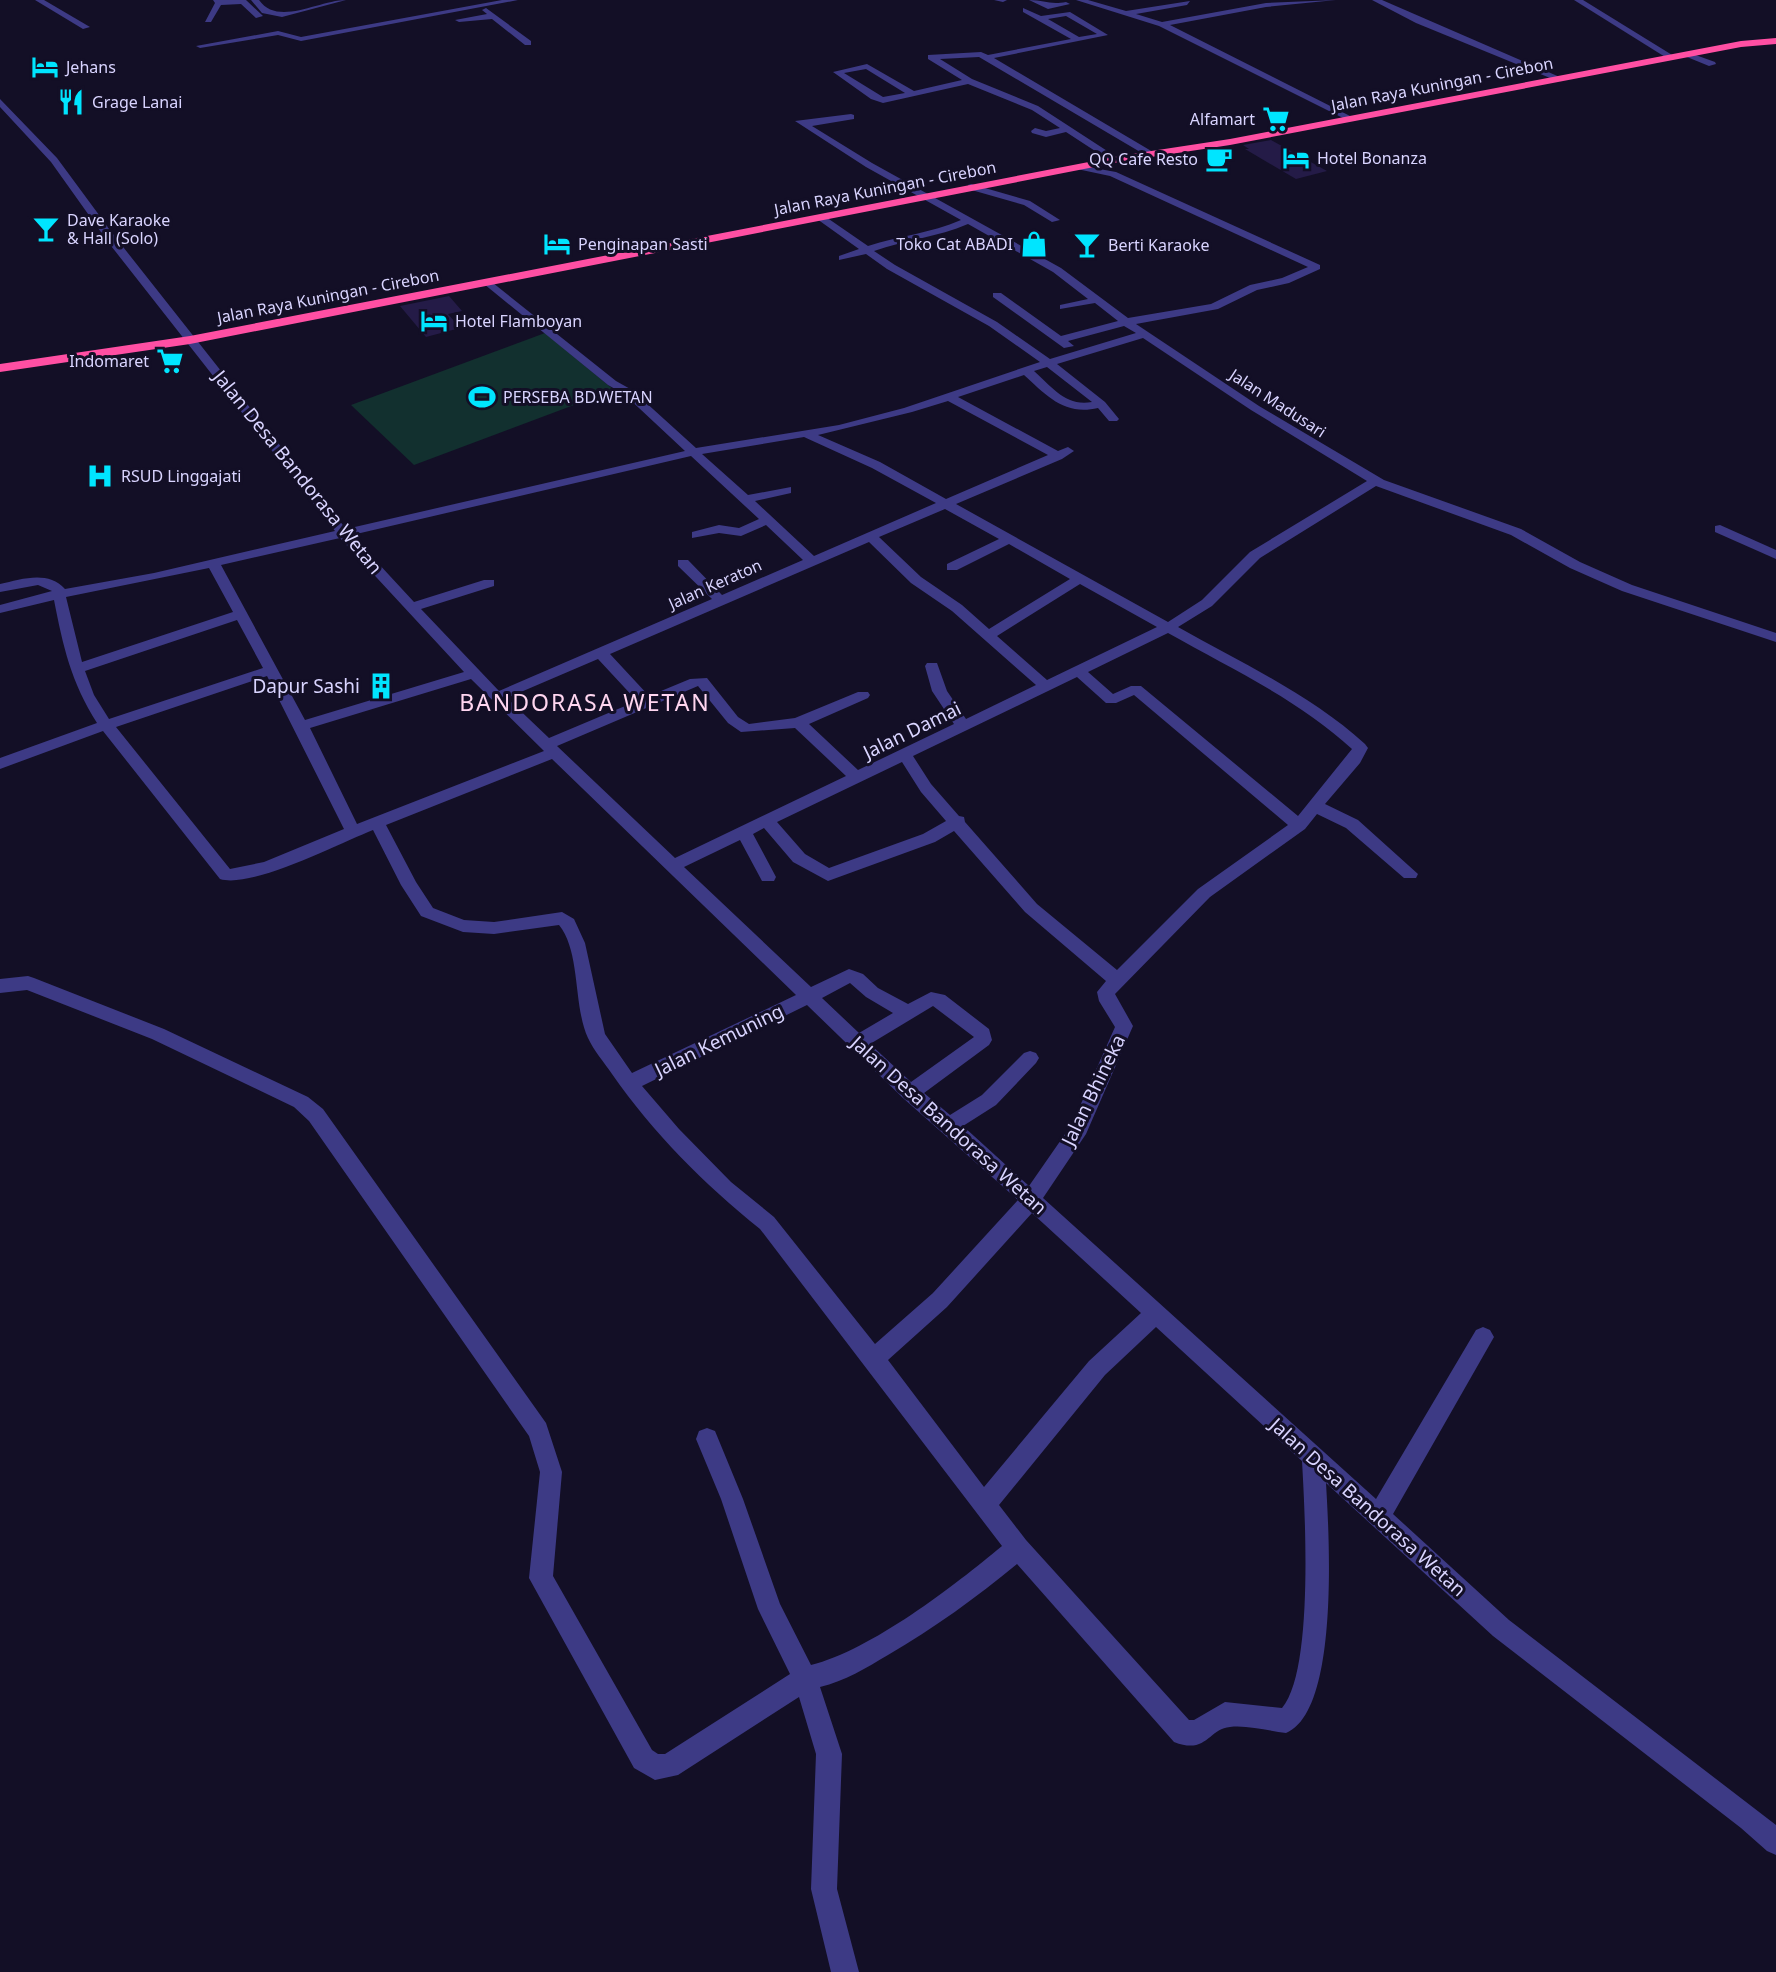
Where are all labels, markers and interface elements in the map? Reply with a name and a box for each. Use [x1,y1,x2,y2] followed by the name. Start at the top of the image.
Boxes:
[30,52,60,82] hotel icon: Jehans
[1327,52,1555,117] street label: Jalan Raya Kuningan - Cirebon
[64,56,116,78] place label: Jehans
[56,87,86,117] restaurant icon: Grage Lanai
[92,91,182,113] place label: Grage Lanai
[1261,104,1291,134] supermarket icon: Alfamart
[1190,108,1255,130] place label: Alfamart
[1281,143,1311,173] hotel icon: Hotel Bonanza
[1204,144,1234,174] cafe icon: QQ Cafe Resto
[1317,147,1427,169] place label: Hotel Bonanza
[1089,148,1198,170] place label: QQ Cafe Resto
[770,156,998,221] street label: Jalan Raya Kuningan - Cirebon
[67,209,170,249] place label: Dave Karaoke & Hall (Solo)
[31,214,61,244] bar icon: Dave Karaoke & Hall (Solo)
[542,229,572,259] hotel icon: Penginapan Sasti
[1019,229,1049,259] shop icon: Toko Cat ABADI
[1072,230,1102,260] bar icon: Berti Karaoke
[578,233,708,255] place label: Penginapan Sasti
[896,233,1013,255] place label: Toko Cat ABADI
[1108,234,1210,256] place label: Berti Karaoke
[213,264,441,329] street label: Jalan Raya Kuningan - Cirebon
[419,306,449,336] hotel icon: Hotel Flamboyan
[455,310,582,332] place label: Hotel Flamboyan
[155,346,185,376] supermarket icon: Indomaret
[69,350,149,372] place label: Indomaret
[1224,362,1331,442] street label: Jalan Madusari
[206,363,388,579] street label: Jalan Desa Bandorasa Wetan
[467,382,497,412] sports icon: PERSEBA BD.WETAN
[503,386,653,408] place label: PERSEBA BD.WETAN
[85,461,115,491] hospital icon: RSUD Linggajati
[121,465,241,487] place label: RSUD Linggajati
[663,554,765,615] street label: Jalan Keraton
[366,671,396,701] building icon: Dapur Sashi
[252,673,360,699] place label: Dapur Sashi
[459,686,711,718] district label: BANDORASA WETAN
[857,695,965,766] street label: Jalan Damai
[649,998,788,1083] street label: Jalan Kemuning
[844,1029,1053,1220] street label: Jalan Desa Bandorasa Wetan
[1054,1030,1131,1152] street label: Jalan Bhineka
[1263,1411,1472,1602] street label: Jalan Desa Bandorasa Wetan

